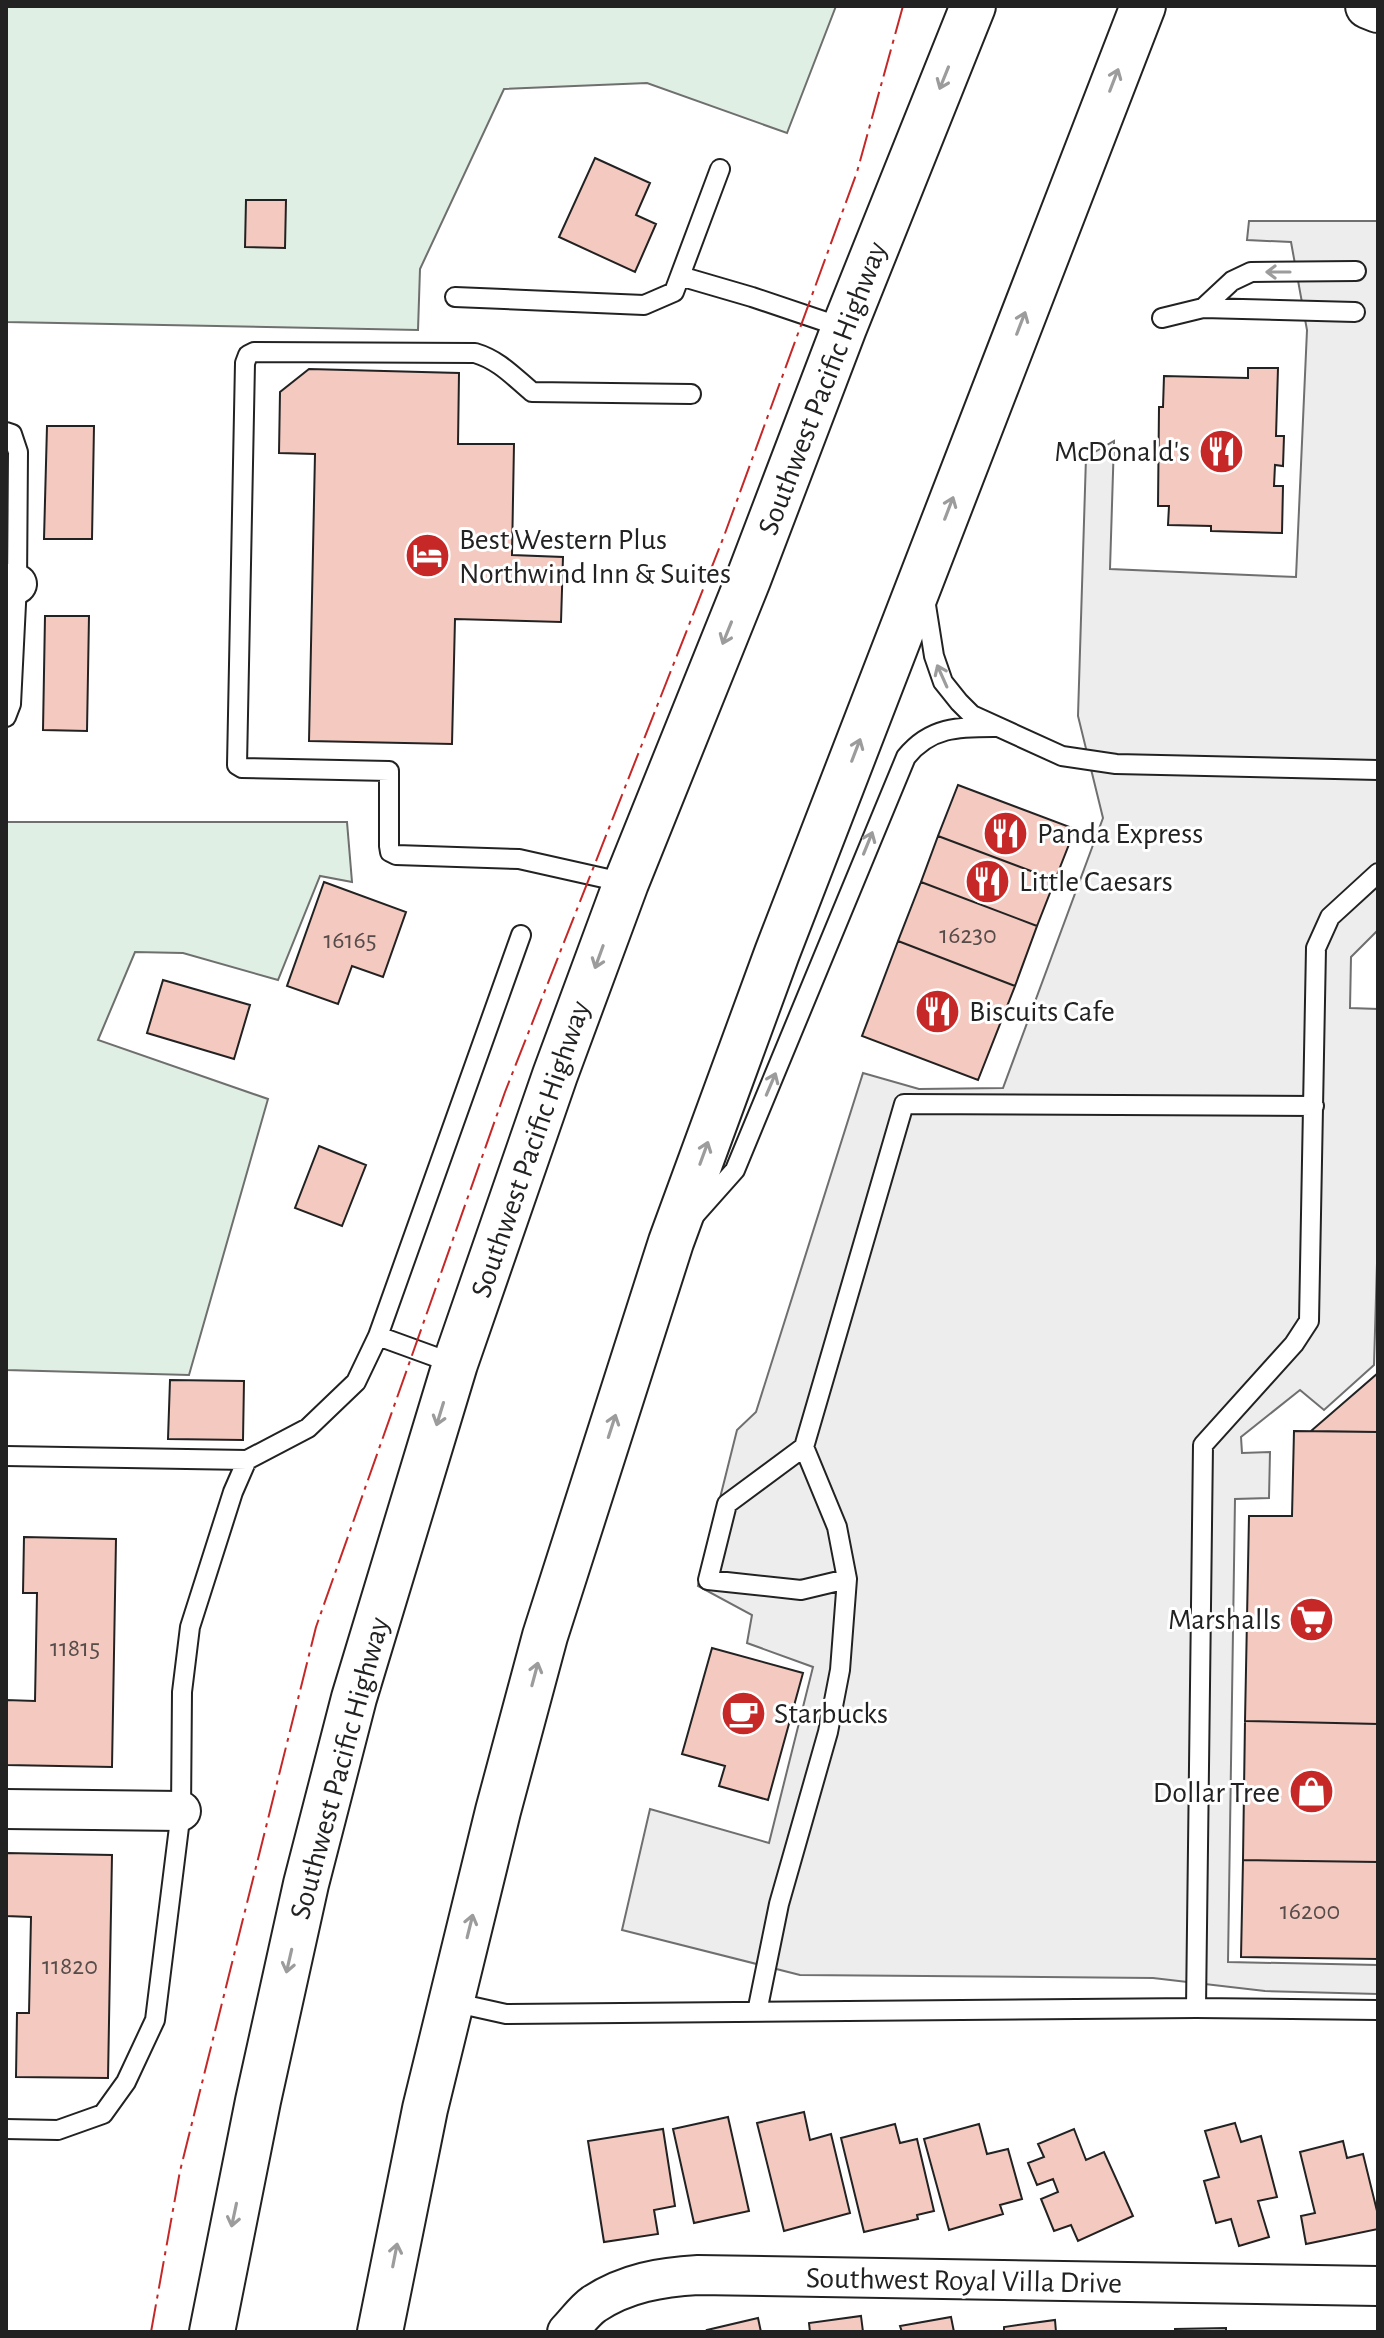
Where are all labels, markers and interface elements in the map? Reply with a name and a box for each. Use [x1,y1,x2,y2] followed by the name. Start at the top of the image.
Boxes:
[936,65,950,90] one-way arrow
[1108,68,1122,93] one-way arrow
[753,237,893,539] street label: Southwest Pacific Highway
[1265,264,1292,280] one-way arrow
[1015,311,1029,336] one-way arrow
[1197,427,1245,475] restaurant icon: McDonald's
[1054,437,1190,467] place label: McDonald's
[943,496,957,520] one-way arrow
[459,525,731,589] place label: Best Western Plus Northwind Inn & Suites
[404,532,452,580] hotel icon: Best Western Plus Northwind Inn & Suites
[718,620,733,645] one-way arrow
[934,664,949,689] one-way arrow
[849,738,864,763] one-way arrow
[982,809,1030,857] restaurant icon: Panda Express
[1037,819,1203,849] place label: Panda Express
[862,831,877,856] one-way arrow
[964,857,1012,905] restaurant icon: Little Caesars
[1019,867,1173,897] place label: Little Caesars
[939,922,997,948] house number: 16230
[323,927,377,953] house number: 16165
[591,944,605,968] one-way arrow
[914,987,962,1035] restaurant icon: Biscuits Cafe
[466,997,596,1301] street label: Southwest Pacific Highway
[969,997,1115,1027] place label: Biscuits Cafe
[765,1072,780,1097] one-way arrow
[697,1141,712,1166] one-way arrow
[432,1401,447,1426] one-way arrow
[606,1414,620,1439] one-way arrow
[1288,1595,1336,1643] supermarket icon: Marshalls
[1168,1605,1281,1635] place label: Marshalls
[285,1614,395,1923] street label: Southwest Pacific Highway
[50,1635,100,1661] house number: 11815
[528,1662,543,1688] one-way arrow
[719,1689,767,1737] cafe icon: Starbucks
[774,1699,888,1729] place label: Starbucks
[1287,1768,1335,1816] shop icon: Dollar Tree
[1153,1778,1280,1808] place label: Dollar Tree
[1280,1898,1340,1924] house number: 16200
[463,1914,478,1939] one-way arrow
[281,1948,296,1973] one-way arrow
[42,1953,98,1979] house number: 11820
[226,2202,241,2227] one-way arrow
[388,2243,403,2269] one-way arrow
[806,2263,1122,2299] street label: Southwest Royal Villa Drive

